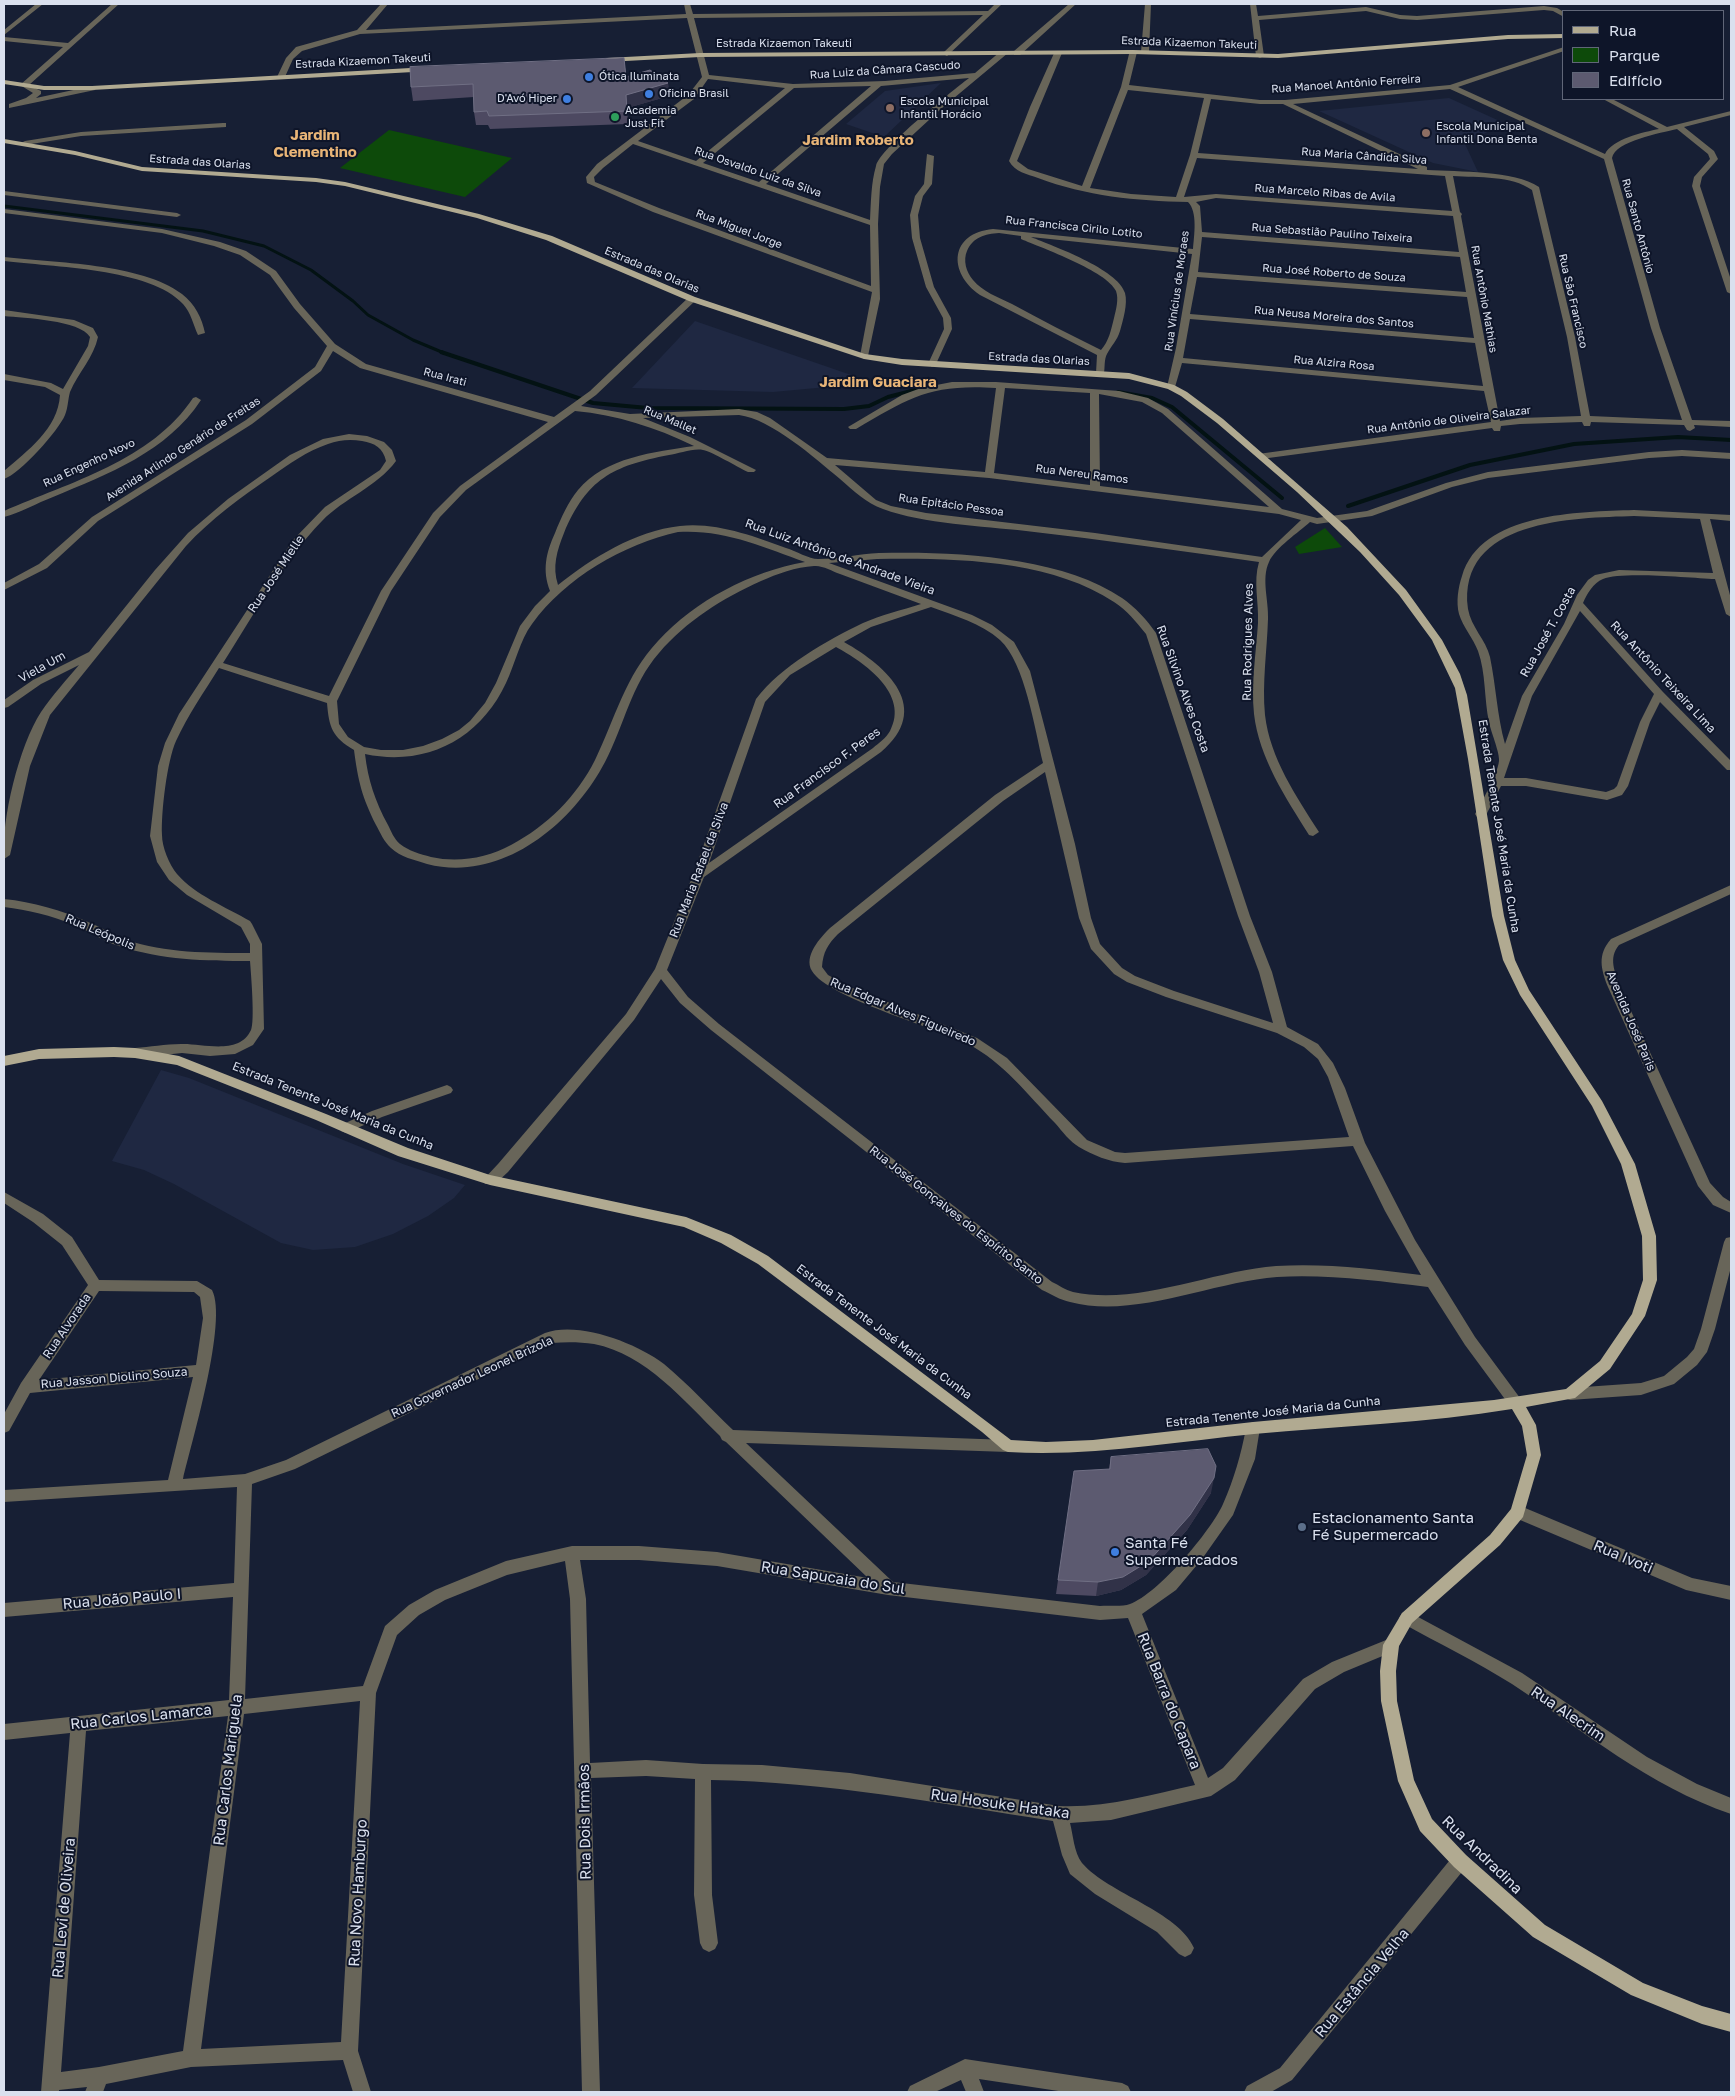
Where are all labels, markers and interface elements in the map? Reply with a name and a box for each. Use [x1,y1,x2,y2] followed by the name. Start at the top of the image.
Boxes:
[1562,10,1725,100] legend
[1609,21,1636,39] text: Rua
[1121,34,1257,52] street label: Estrada Kizaemon Takeuti
[716,37,852,51] street label: Estrada Kizaemon Takeuti
[1609,46,1660,64] text: Parque
[295,51,431,71] street label: Estrada Kizaemon Takeuti
[809,58,961,82] street label: Rua Luiz da Câmara Cascudo
[599,70,679,84] place label: Ótica Iluminata
[583,71,595,83] marker: Ótica Iluminata
[1609,71,1662,89] text: Edifício
[1271,72,1421,96] street label: Rua Manoel Antônio Ferreira
[659,87,729,101] place label: Oficina Brasil
[643,88,655,100] marker: Oficina Brasil
[497,92,557,106] place label: D'Avó Hiper
[561,93,573,105] marker: D'Avó Hiper
[900,95,989,121] place label: Escola Municipal Infantil Horácio
[884,102,896,114] marker: Escola Municipal Infantil Horácio
[625,104,677,130] place label: Academia Just Fit
[609,111,621,123] marker: Academia Just Fit
[1436,120,1538,146] place label: Escola Municipal Infantil Dona Benta
[273,126,357,161] district label: Jardim Clementino
[1420,127,1432,139] marker: Escola Municipal Infantil Dona Benta
[802,131,914,149] district label: Jardim Roberto
[693,144,823,200] street label: Rua Osvaldo Luiz da Silva
[1301,145,1427,167] street label: Rua Maria Cândida Silva
[149,152,251,172] street label: Estrada das Olarias
[1619,177,1657,275] street label: Rua Santo Antônio
[1254,181,1396,205] street label: Rua Marcelo Ribas de Avila
[694,206,784,252] street label: Rua Miguel Jorge
[1005,213,1143,241] street label: Rua Francisca Cirilo Lotito
[1251,221,1413,245] street label: Rua Sebastião Paulino Teixeira
[1162,230,1192,352] street label: Rua Vinícius de Moraes
[603,244,701,296] street label: Estrada das Olarias
[1468,244,1500,354] street label: Rua Antônio Mathias
[1556,252,1590,350] street label: Rua São Francisco
[1262,261,1406,285] street label: Rua José Roberto de Souza
[1253,303,1415,331] street label: Rua Neusa Moreira dos Santos
[988,350,1090,368] street label: Estrada das Olarias
[1293,353,1375,373] street label: Rua Alzira Rosa
[422,365,468,389] street label: Rua Irati
[819,373,937,391] district label: Jardim Guaciara
[103,394,263,504] street label: Avenida Arlindo Genário de Freitas
[642,403,698,437] street label: Rua Mallet
[1366,403,1532,437] street label: Rua Antônio de Oliveira Salazar
[41,436,137,490] street label: Rua Engenho Novo
[1035,462,1129,486] street label: Rua Nereu Ramos
[898,491,1004,519] street label: Rua Epitácio Pessoa
[743,516,937,598] street label: Rua Luiz Antônio de Andrade Vieira
[245,533,307,615] street label: Rua José Mielle
[1240,583,1256,701] street label: Rua Rodrigues Alves
[1517,584,1579,680] street label: Rua José T. Costa
[1607,618,1719,736] street label: Rua Antônio Teixeira Lima
[1153,623,1213,755] street label: Rua Silvino Alves Costa
[16,648,68,686] street label: Viela Um
[1475,718,1523,934] street label: Estrada Tenente José Maria da Cunha
[771,724,883,812] street label: Rua Francisco F. Peres
[666,800,732,940] street label: Rua Maria Rafael da Silva
[63,911,137,953] street label: Rua Leópolis
[1603,969,1659,1073] street label: Avenida José Paris
[828,975,978,1049] street label: Rua Edgar Alves Figueiredo
[230,1059,436,1153] street label: Estrada Tenente José Maria da Cunha
[866,1143,1046,1287] street label: Rua José Gonçalves do Espírito Santo
[794,1261,974,1403] street label: Estrada Tenente José Maria da Cunha
[40,1291,94,1361] street label: Rua Alvorada
[389,1333,555,1421] street label: Rua Governador Leonel Brizola
[40,1364,188,1392] street label: Rua Jasson Diolino Souza
[1165,1394,1381,1430] street label: Estrada Tenente José Maria da Cunha
[1312,1509,1474,1544] place label: Estacionamento Santa Fé Supermercado
[1296,1521,1308,1533] marker: Estacionamento Santa Fé Supermercado
[1125,1534,1238,1569] place label: Santa Fé Supermercados
[1590,1536,1656,1578] street label: Rua Ivoti
[1109,1546,1121,1558] marker: Santa Fé Supermercados
[760,1558,906,1598] street label: Rua Sapucaia do Sul
[62,1585,182,1613] street label: Rua João Paulo I
[1133,1630,1205,1772] street label: Rua Barra do Capara
[1527,1683,1609,1745] street label: Rua Alecrim
[210,1693,246,1847] street label: Rua Carlos Mariguela
[69,1701,213,1733] street label: Rua Carlos Lamarca
[575,1764,595,1880] street label: Rua Dois Irmãos
[929,1785,1071,1823] street label: Rua Hosuke Hataka
[1438,1812,1526,1898] street label: Rua Andradina
[345,1819,371,1967] street label: Rua Novo Hamburgo
[49,1837,79,1979] street label: Rua Levi de Oliveira
[1311,1925,1413,2041] street label: Rua Estância Velha

